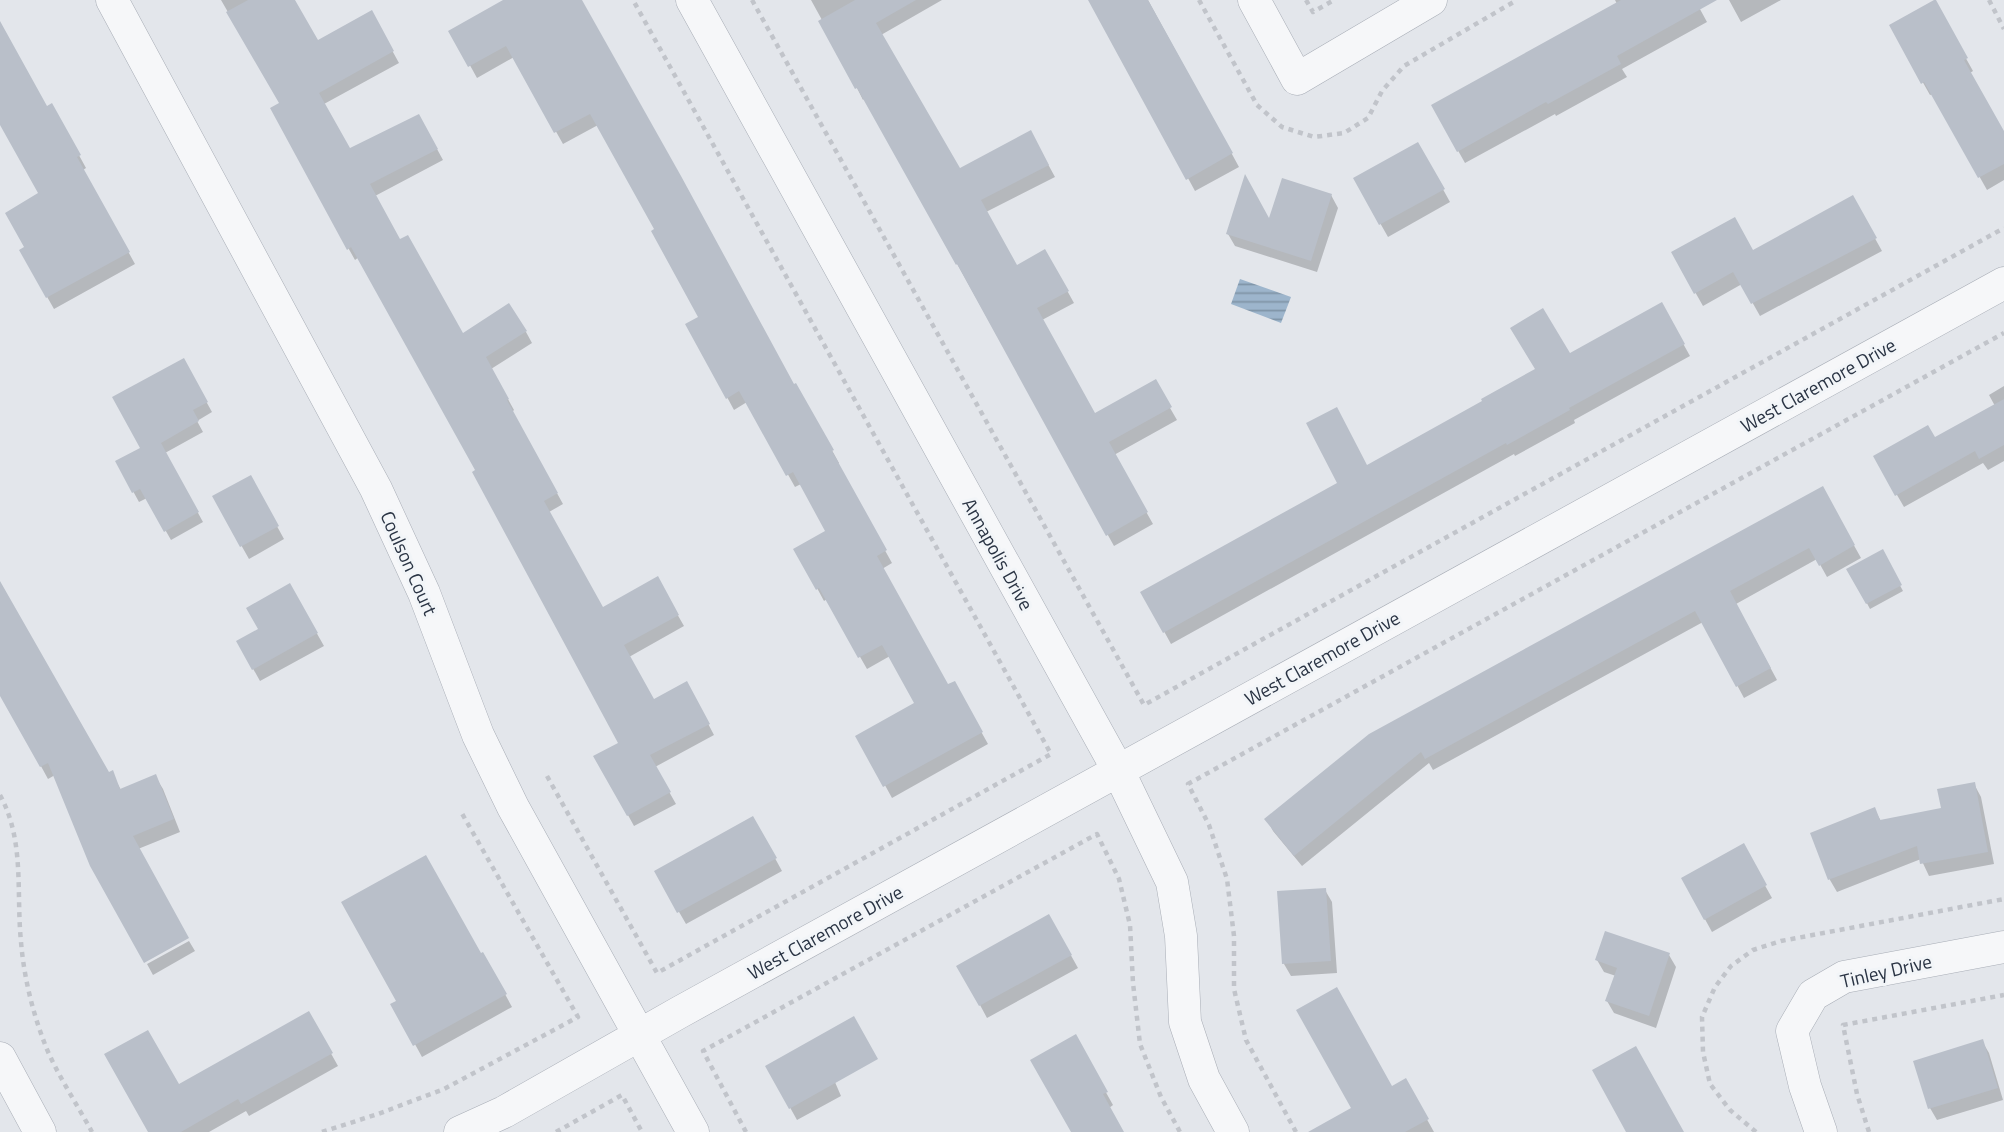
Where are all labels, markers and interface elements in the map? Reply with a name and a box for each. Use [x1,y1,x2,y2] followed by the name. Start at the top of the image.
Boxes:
[1735,330,1901,439] street label: West Claremore Drive
[956,492,1041,615] street label: Annapolis Drive
[374,506,445,620] street label: Coulson Court
[1239,603,1405,712] street label: West Claremore Drive
[742,877,908,986] street label: West Claremore Drive
[1837,946,1935,995] street label: Tinley Drive

